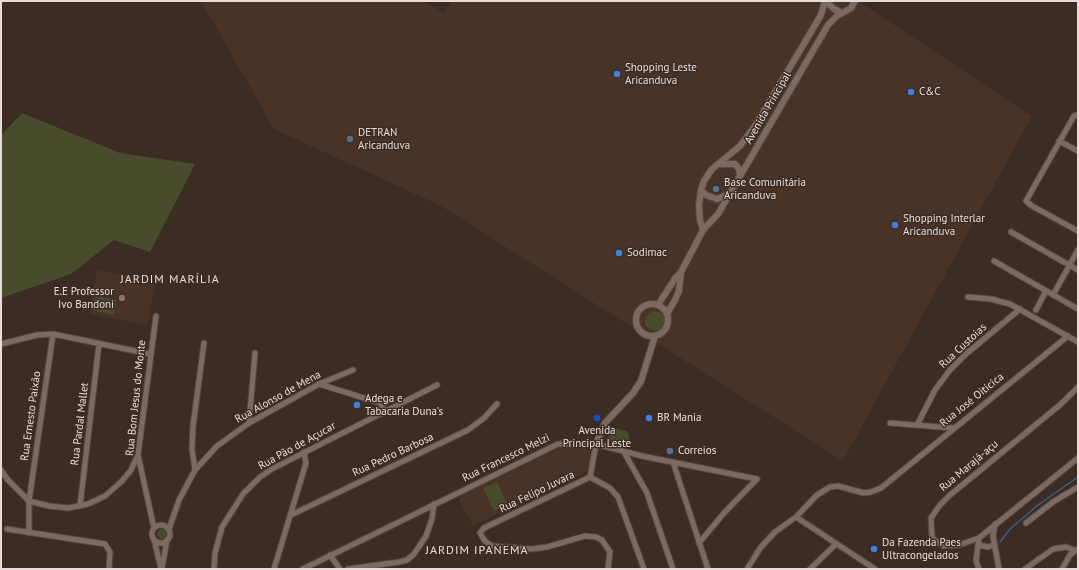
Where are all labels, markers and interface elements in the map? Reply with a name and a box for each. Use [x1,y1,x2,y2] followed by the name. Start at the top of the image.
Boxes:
[625,61,697,87] place label: Shopping Leste Aricanduva
[612,69,622,79] marker: Shopping Leste Aricanduva
[742,70,794,146] street label: Avenida Principal
[919,85,941,99] place label: C&C
[906,87,916,97] marker: C&C
[358,126,410,152] place label: DETRAN Aricanduva
[345,134,355,144] marker: DETRAN Aricanduva
[724,176,806,202] place label: Base Comunitária Aricanduva
[711,184,721,194] marker: Base Comunitária Aricanduva
[903,212,985,238] place label: Shopping Interlar Aricanduva
[890,220,900,230] marker: Shopping Interlar Aricanduva
[627,246,667,260] place label: Sodimac
[614,248,624,258] marker: Sodimac
[120,273,220,287] district label: JARDIM MARÍLIA
[54,285,114,311] place label: E.E Professor Ivo Bandoni
[117,293,127,303] marker: E.E Professor Ivo Bandoni
[937,321,989,371] street label: Rua Custoias
[123,339,149,457] street label: Rua Bom Jesus do Monte
[233,368,323,426] street label: Rua Alonso de Mena
[18,370,44,462] street label: Rua Ernesto Paixão
[937,370,1007,430] street label: Rua José Oiticica
[68,382,92,466] street label: Rua Pardal Mallet
[365,392,443,418] place label: Adega e Tabacaria Duna's
[352,400,362,410] marker: Adega e Tabacaria Duna's
[657,411,701,425] place label: BR Mania
[592,413,602,423] marker: Avenida Principal Leste
[644,413,654,423] marker: BR Mania
[256,419,338,473] street label: Rua Pão de Açucar
[563,424,631,450] place label: Avenida Principal Leste
[350,430,436,480] street label: Rua Pedro Barbosa
[460,431,552,485] street label: Rua Francesco Melzi
[937,438,1001,494] street label: Rua Marajá-açu
[678,444,716,458] place label: Correios
[665,446,675,456] marker: Correios
[497,468,577,516] street label: Rua Felipo Juvara
[882,536,961,562] place label: Da Fazenda Paes Ultracongelados
[425,544,529,558] district label: JARDIM IPANEMA
[869,544,879,554] marker: Da Fazenda Paes Ultracongelados

